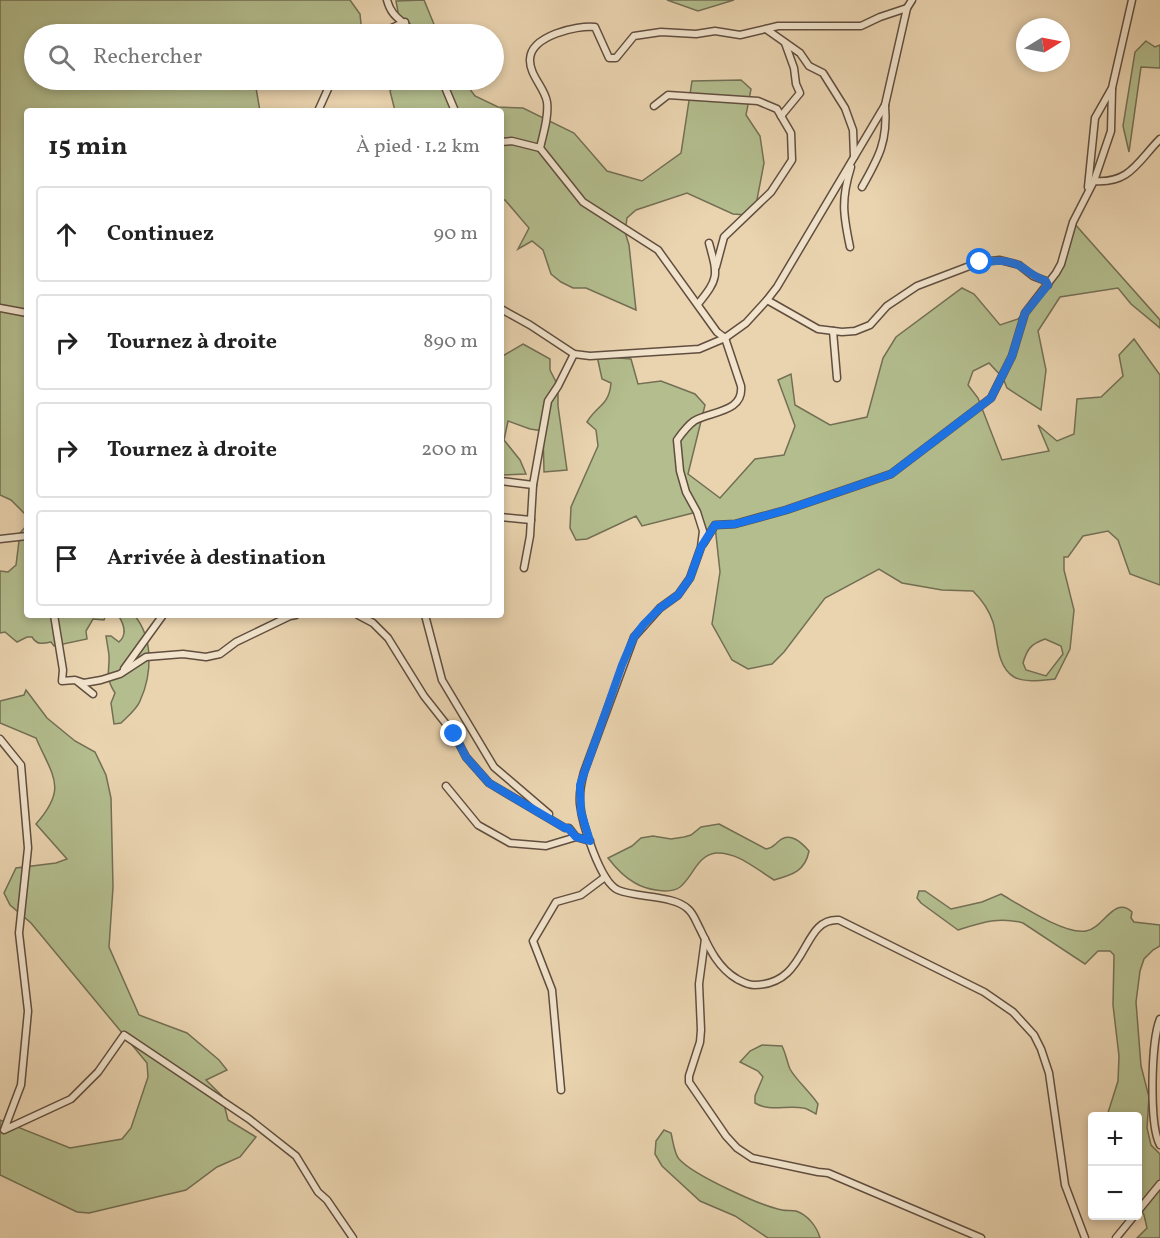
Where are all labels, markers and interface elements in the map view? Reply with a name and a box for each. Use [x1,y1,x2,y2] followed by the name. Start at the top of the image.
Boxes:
[1016,18,1070,72] north arrow
[24,24,504,90] search box
[45,41,78,74] icon: search
[93,42,202,73] text: Rechercher
[48,129,128,165] text: 15 min
[356,133,480,161] text: À pied · 1.2 km
[50,218,83,251] icon: ahead
[107,219,214,250] text: Continuez
[434,220,478,248] text: 90 m
[966,248,992,274] route start
[50,326,83,359] icon: right
[107,327,277,358] text: Tournez à droite
[423,328,478,356] text: 890 m
[50,434,83,467] icon: right
[107,435,277,466] text: Tournez à droite
[421,436,478,464] text: 200 m
[50,542,83,575] icon: arrive
[107,543,326,574] text: Arrivée à destination
[440,720,466,746] route end
[1088,1112,1142,1220] map controls
[1088,1112,1142,1166] button: +
[1088,1166,1142,1220] button: −

